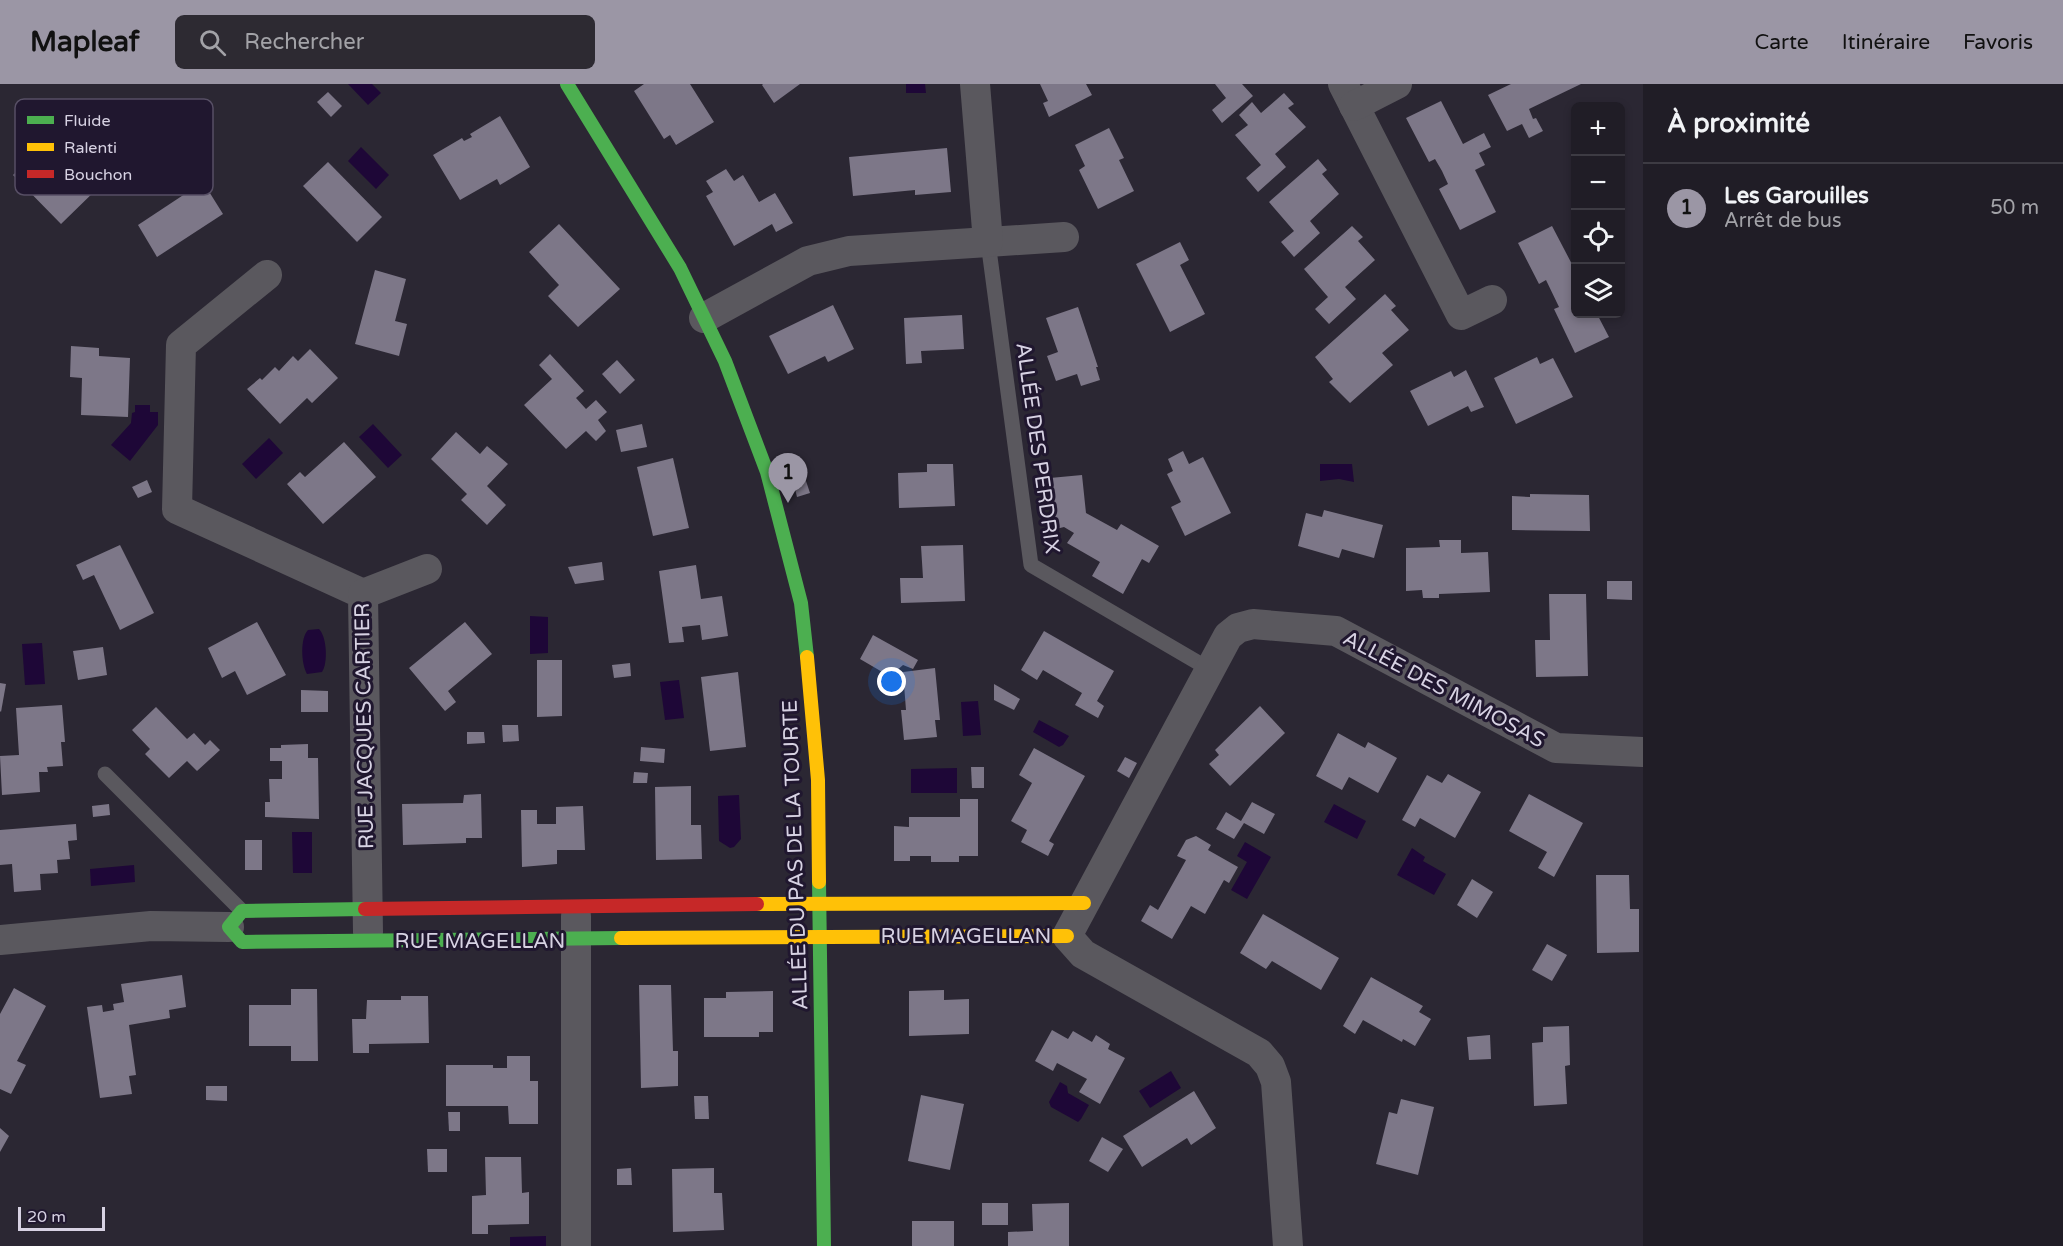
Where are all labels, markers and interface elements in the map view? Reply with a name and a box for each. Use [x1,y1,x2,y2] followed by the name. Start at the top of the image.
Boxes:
[175,15,595,69] search box
[30,25,139,59] text: Mapleaf
[196,26,229,59] icon: search
[244,29,364,55] text: Rechercher
[1755,30,1809,55] text: Carte
[1842,30,1930,55] text: Itinéraire
[1963,30,2033,55] text: Favoris
[15,99,213,195] legend
[1571,102,1625,318] map controls
[1571,102,1625,156] button: +
[1667,108,1810,139] text: À proximité
[64,111,110,131] text: Fluide
[64,138,117,158] text: Ralenti
[1571,156,1625,210] button: −
[64,165,132,185] text: Bouchon
[1724,183,1869,209] text: Les Garouilles
[1680,196,1693,220] text: 1
[1990,196,2039,220] text: 50 m
[1724,209,1842,233] text: Arrêt de bus
[1571,210,1625,264] button: locate
[1571,264,1625,318] button: layers
[1010,341,1065,555] street label: ALLÉE DES PERDRIX
[768,454,808,503] pin: 1
[350,603,379,849] street label: RUE JACQUES CARTIER
[1339,626,1549,753] street label: ALLÉE DES MIMOSAS
[877,667,906,696] your location
[778,699,813,1010] street label: ALLÉE DU PAS DE LA TOURTE
[881,924,1051,949] street label: RUE MAGELLAN
[395,929,565,954] street label: RUE MAGELLAN
[18,1204,105,1232] scale bar
[27,1207,66,1227] text: 20 m

